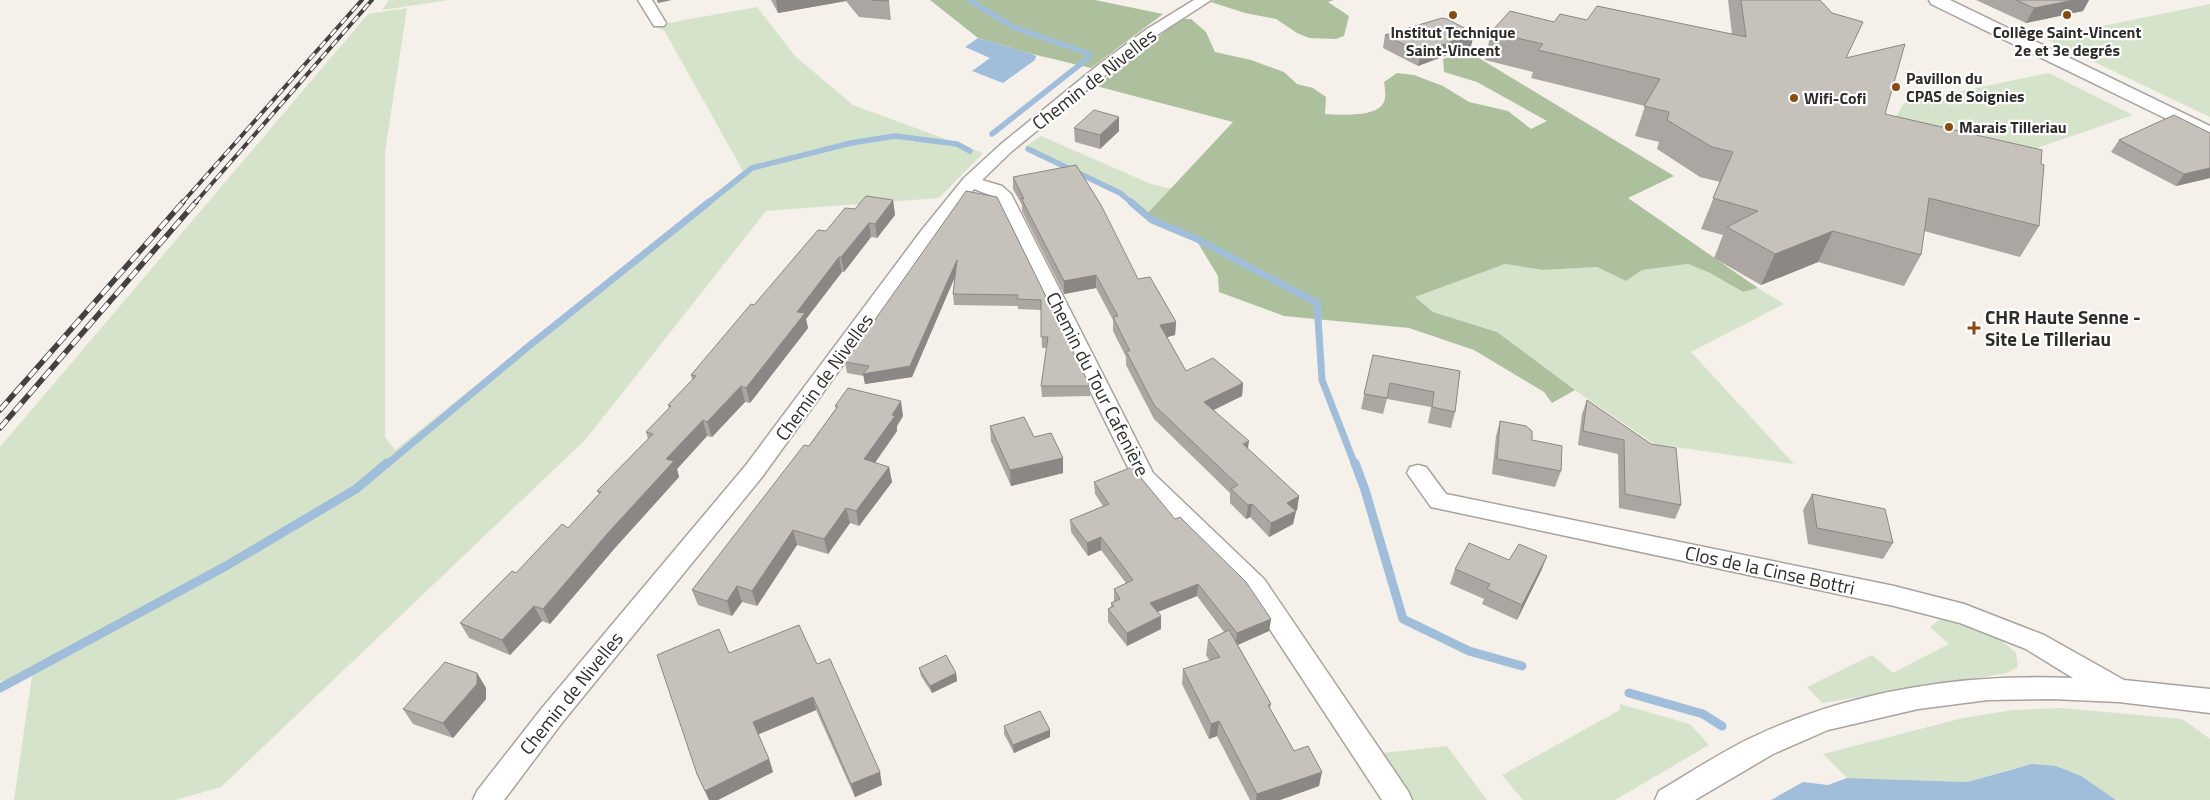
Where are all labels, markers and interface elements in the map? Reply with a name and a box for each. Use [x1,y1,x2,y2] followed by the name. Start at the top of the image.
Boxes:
[1447,9,1459,21] marker: Institut Technique Saint-Vincent
[2061,9,2073,21] marker: Collège Saint-Vincent 2e et 3e degrés
[1390,20,1516,62] place label: Institut Technique Saint-Vincent
[1993,20,2141,62] place label: Collège Saint-Vincent 2e et 3e degrés
[1025,21,1162,137] street label: Chemin de Nivelles
[1906,66,2025,108] place label: Pavillon du CPAS de Soignies
[1890,81,1902,93] marker: Pavillon du CPAS de Soignies
[1804,86,1866,110] place label: Wifi-Cofi
[1788,92,1800,104] marker: Wifi-Cofi
[1959,115,2067,139] place label: Marais Tilleriau
[1943,121,1955,133] marker: Marais Tilleriau
[1039,287,1158,481] street label: Chemin du Tour Cafenière
[1985,302,2141,353] place label: CHR Haute Senne - Site Le Tilleriau
[767,307,880,446] street label: Chemin de Nivelles
[1967,321,1981,335] marker: CHR Haute Senne - Site Le Tilleriau
[1683,537,1858,602] street label: Clos de la Cinse Bottri
[512,625,630,761] street label: Chemin de Nivelles

